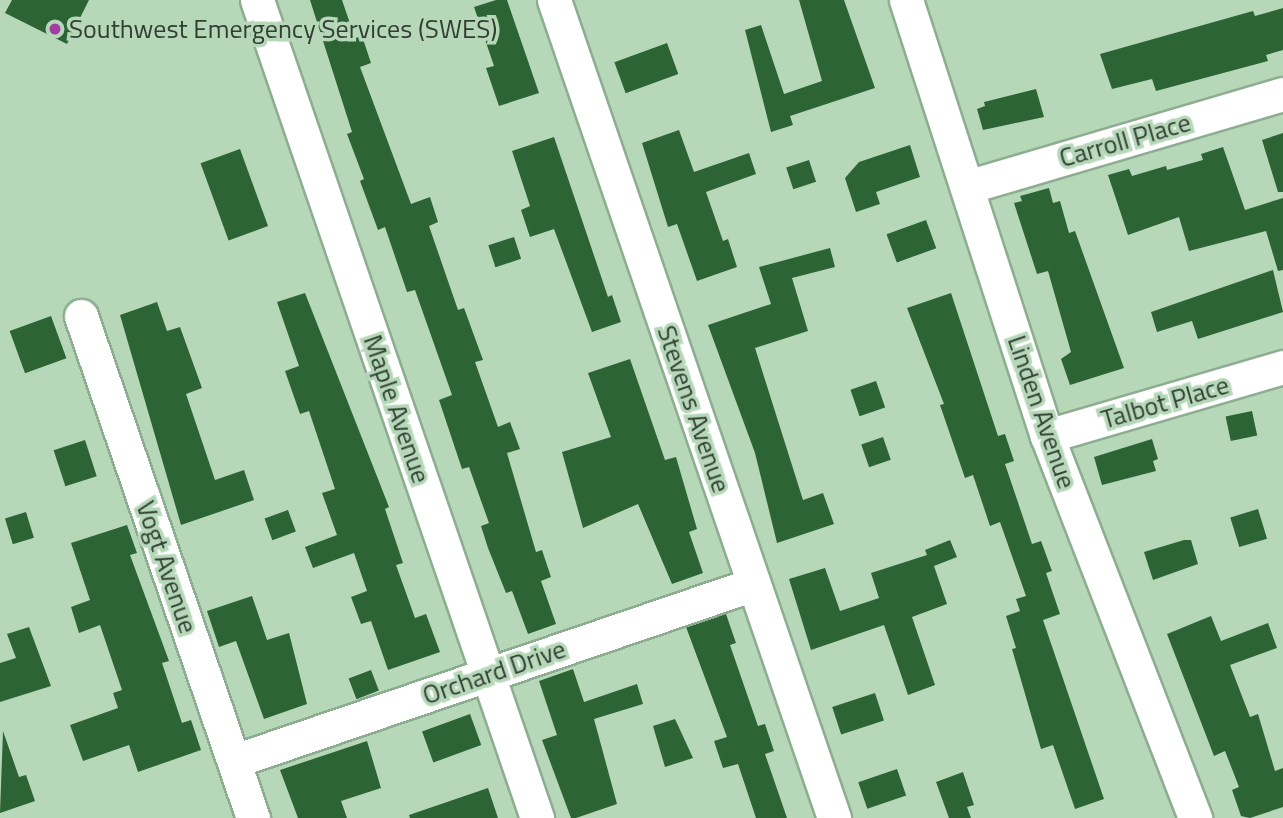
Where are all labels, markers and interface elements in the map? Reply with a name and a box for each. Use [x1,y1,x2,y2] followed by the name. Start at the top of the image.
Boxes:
[69,13,497,45] place label: Southwest Emergency Services (SWES)
[47,21,63,37] marker: Southwest Emergency Services (SWES)
[1056,106,1194,174] street label: Carroll Place
[651,321,737,497] street label: Stevens Avenue
[357,331,437,487] street label: Maple Avenue
[1001,331,1083,493] street label: Linden Avenue
[1098,369,1232,435] street label: Talbot Place
[130,497,204,637] street label: Vogt Avenue
[418,633,570,711] street label: Orchard Drive

